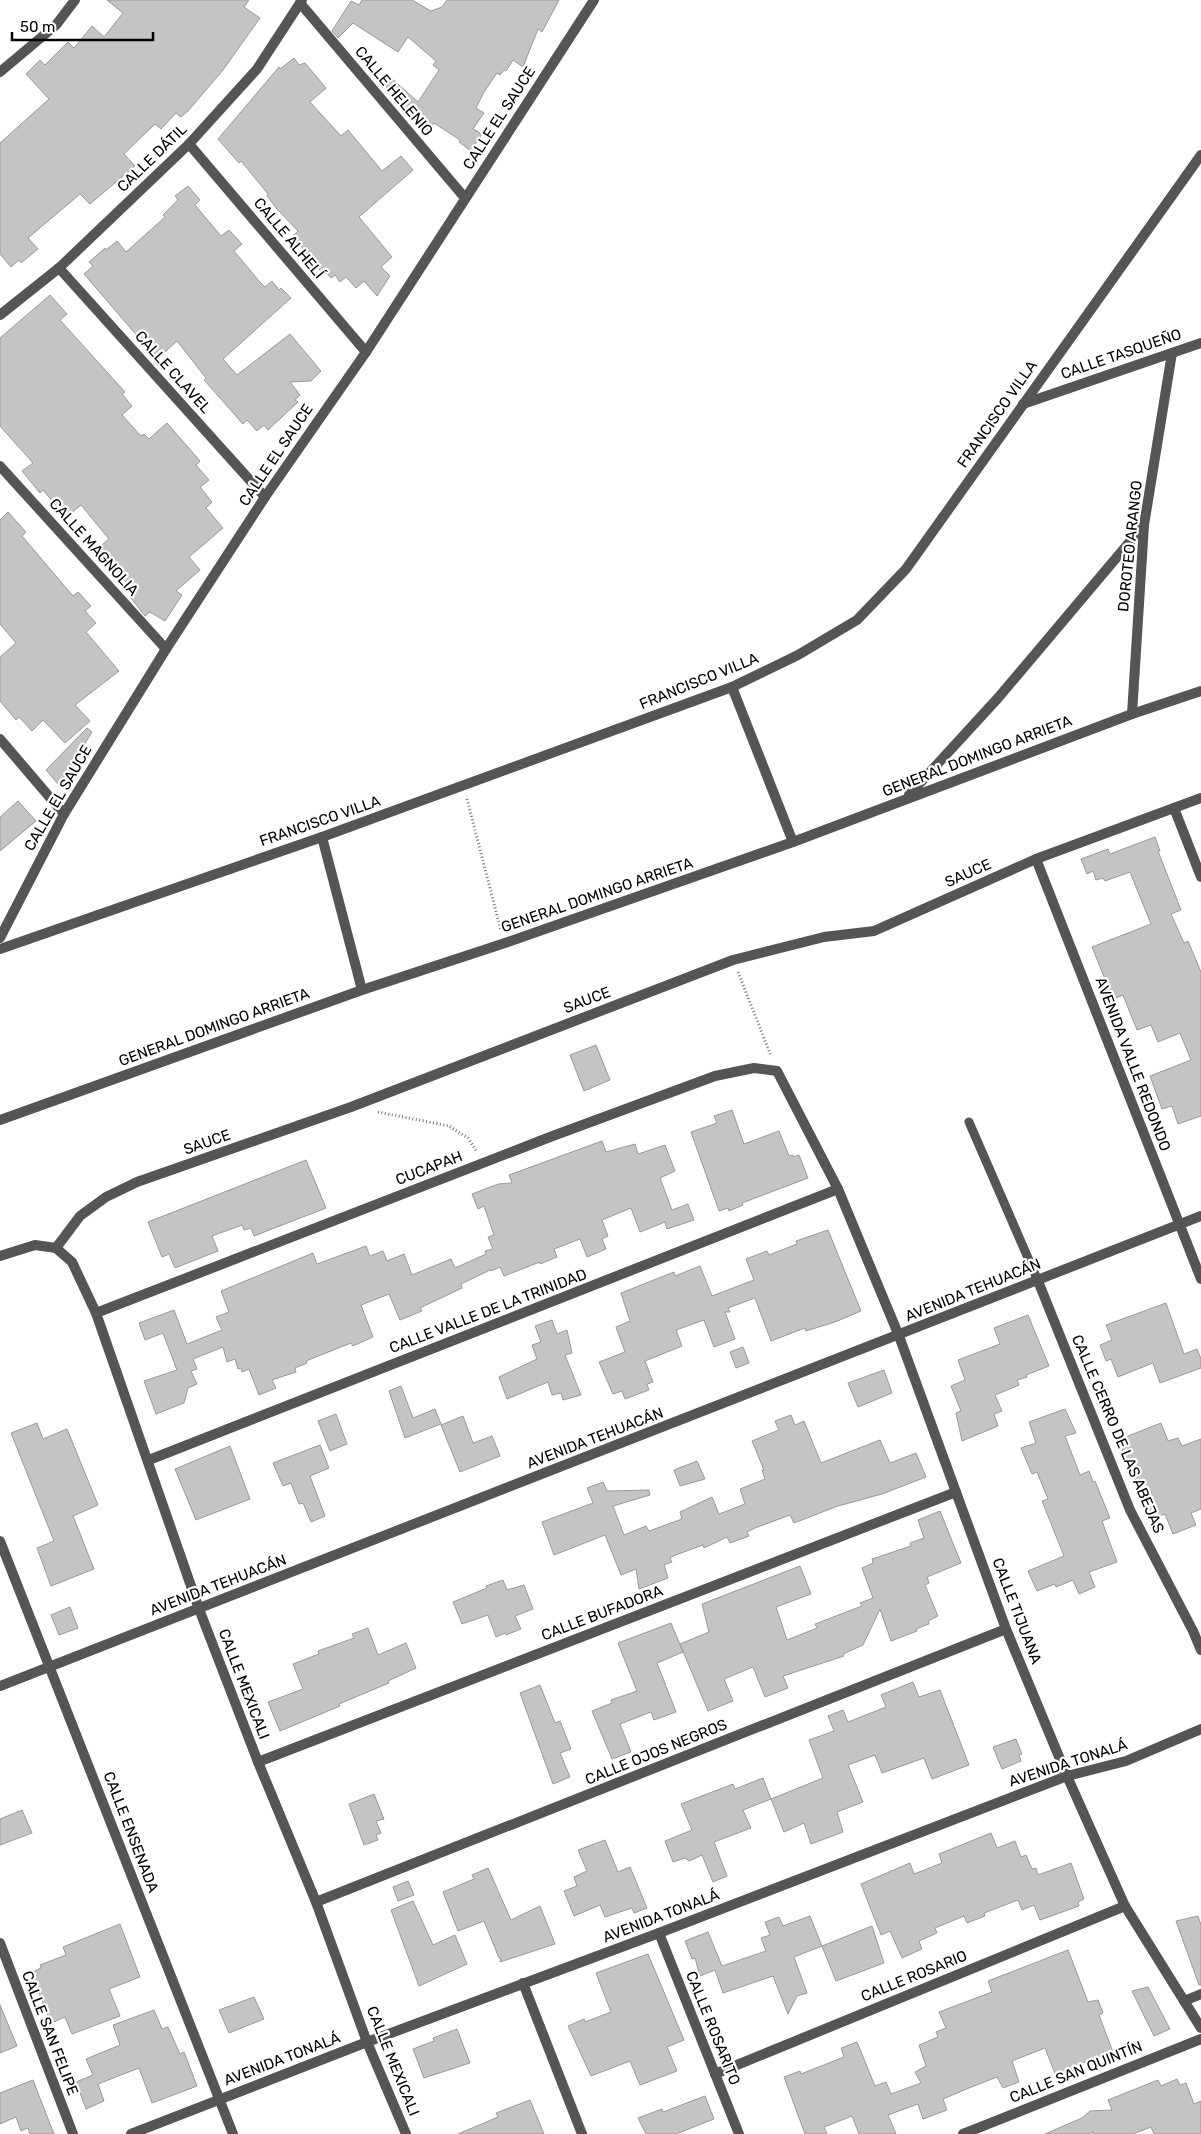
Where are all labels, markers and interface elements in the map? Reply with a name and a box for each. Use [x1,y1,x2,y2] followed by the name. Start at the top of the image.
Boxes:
[12,10,154,42] scale bar
[20,18,55,36] text: 50 m
[351,42,437,140] street label: CALLE HELENIO
[459,63,539,173] street label: CALLE EL SAUCE
[113,120,191,196] street label: CALLE DÁTIL
[250,194,329,283] street label: CALLE ALHELÍ
[1058,325,1184,383] street label: CALLE TASQUEÑO
[131,327,215,417] street label: CALLE CLAVEL
[953,357,1041,471] street label: FRANCISCO VILLA
[235,401,317,509] street label: CALLE EL SAUCE
[1114,479,1146,613] street label: DOROTEO ARANGO
[46,495,142,599] street label: CALLE MAGNOLIA
[637,649,761,713] street label: FRANCISCO VILLA
[880,711,1074,801] street label: GENERAL DOMINGO ARRIETA
[20,742,96,854] street label: CALLE EL SAUCE
[257,792,383,850] street label: FRANCISCO VILLA
[499,854,695,936] street label: GENERAL DOMINGO ARRIETA
[942,855,994,891] street label: SAUCE
[1091,974,1175,1154] street label: AVENIDA VALLE REDONDO
[561,983,613,1017] street label: SAUCE
[116,984,312,1070] street label: GENERAL DOMINGO ARRIETA
[181,1126,233,1158] street label: SAUCE
[393,1147,465,1189] street label: CUCAPAH
[902,1255,1044,1325] street label: AVENIDA TEHUACÁN
[387,1265,589,1357] street label: CALLE VALLE DE LA TRINIDAD
[1068,1332,1168,1536] street label: CALLE CERRO DE LAS ABEJAS
[524,1404,666,1472] street label: AVENIDA TEHUACÁN
[147,1551,289,1619] street label: AVENIDA TEHUACÁN
[988,1555,1046,1667] street label: CALLE TIJUANA
[539,1582,665,1644] street label: CALLE BUFADORA
[215,1626,273,1742] street label: CALLE MEXICALI
[582,1715,730,1789] street label: CALLE OJOS NEGROS
[1007,1735,1129,1791] street label: AVENIDA TONALÁ
[100,1769,162,1895] street label: CALLE ENSENADA
[600,1885,722,1947] street label: AVENIDA TONALÁ
[858,1947,970,2005] street label: CALLE ROSARIO
[18,1968,82,2098] street label: CALLE SAN FELIPE
[682,1968,744,2088] street label: CALLE ROSARITO
[363,2004,423,2118] street label: CALLE MEXICALI
[221,2028,343,2090] street label: AVENIDA TONALÁ
[1007,2037,1145,2107] street label: CALLE SAN QUINTÍN

